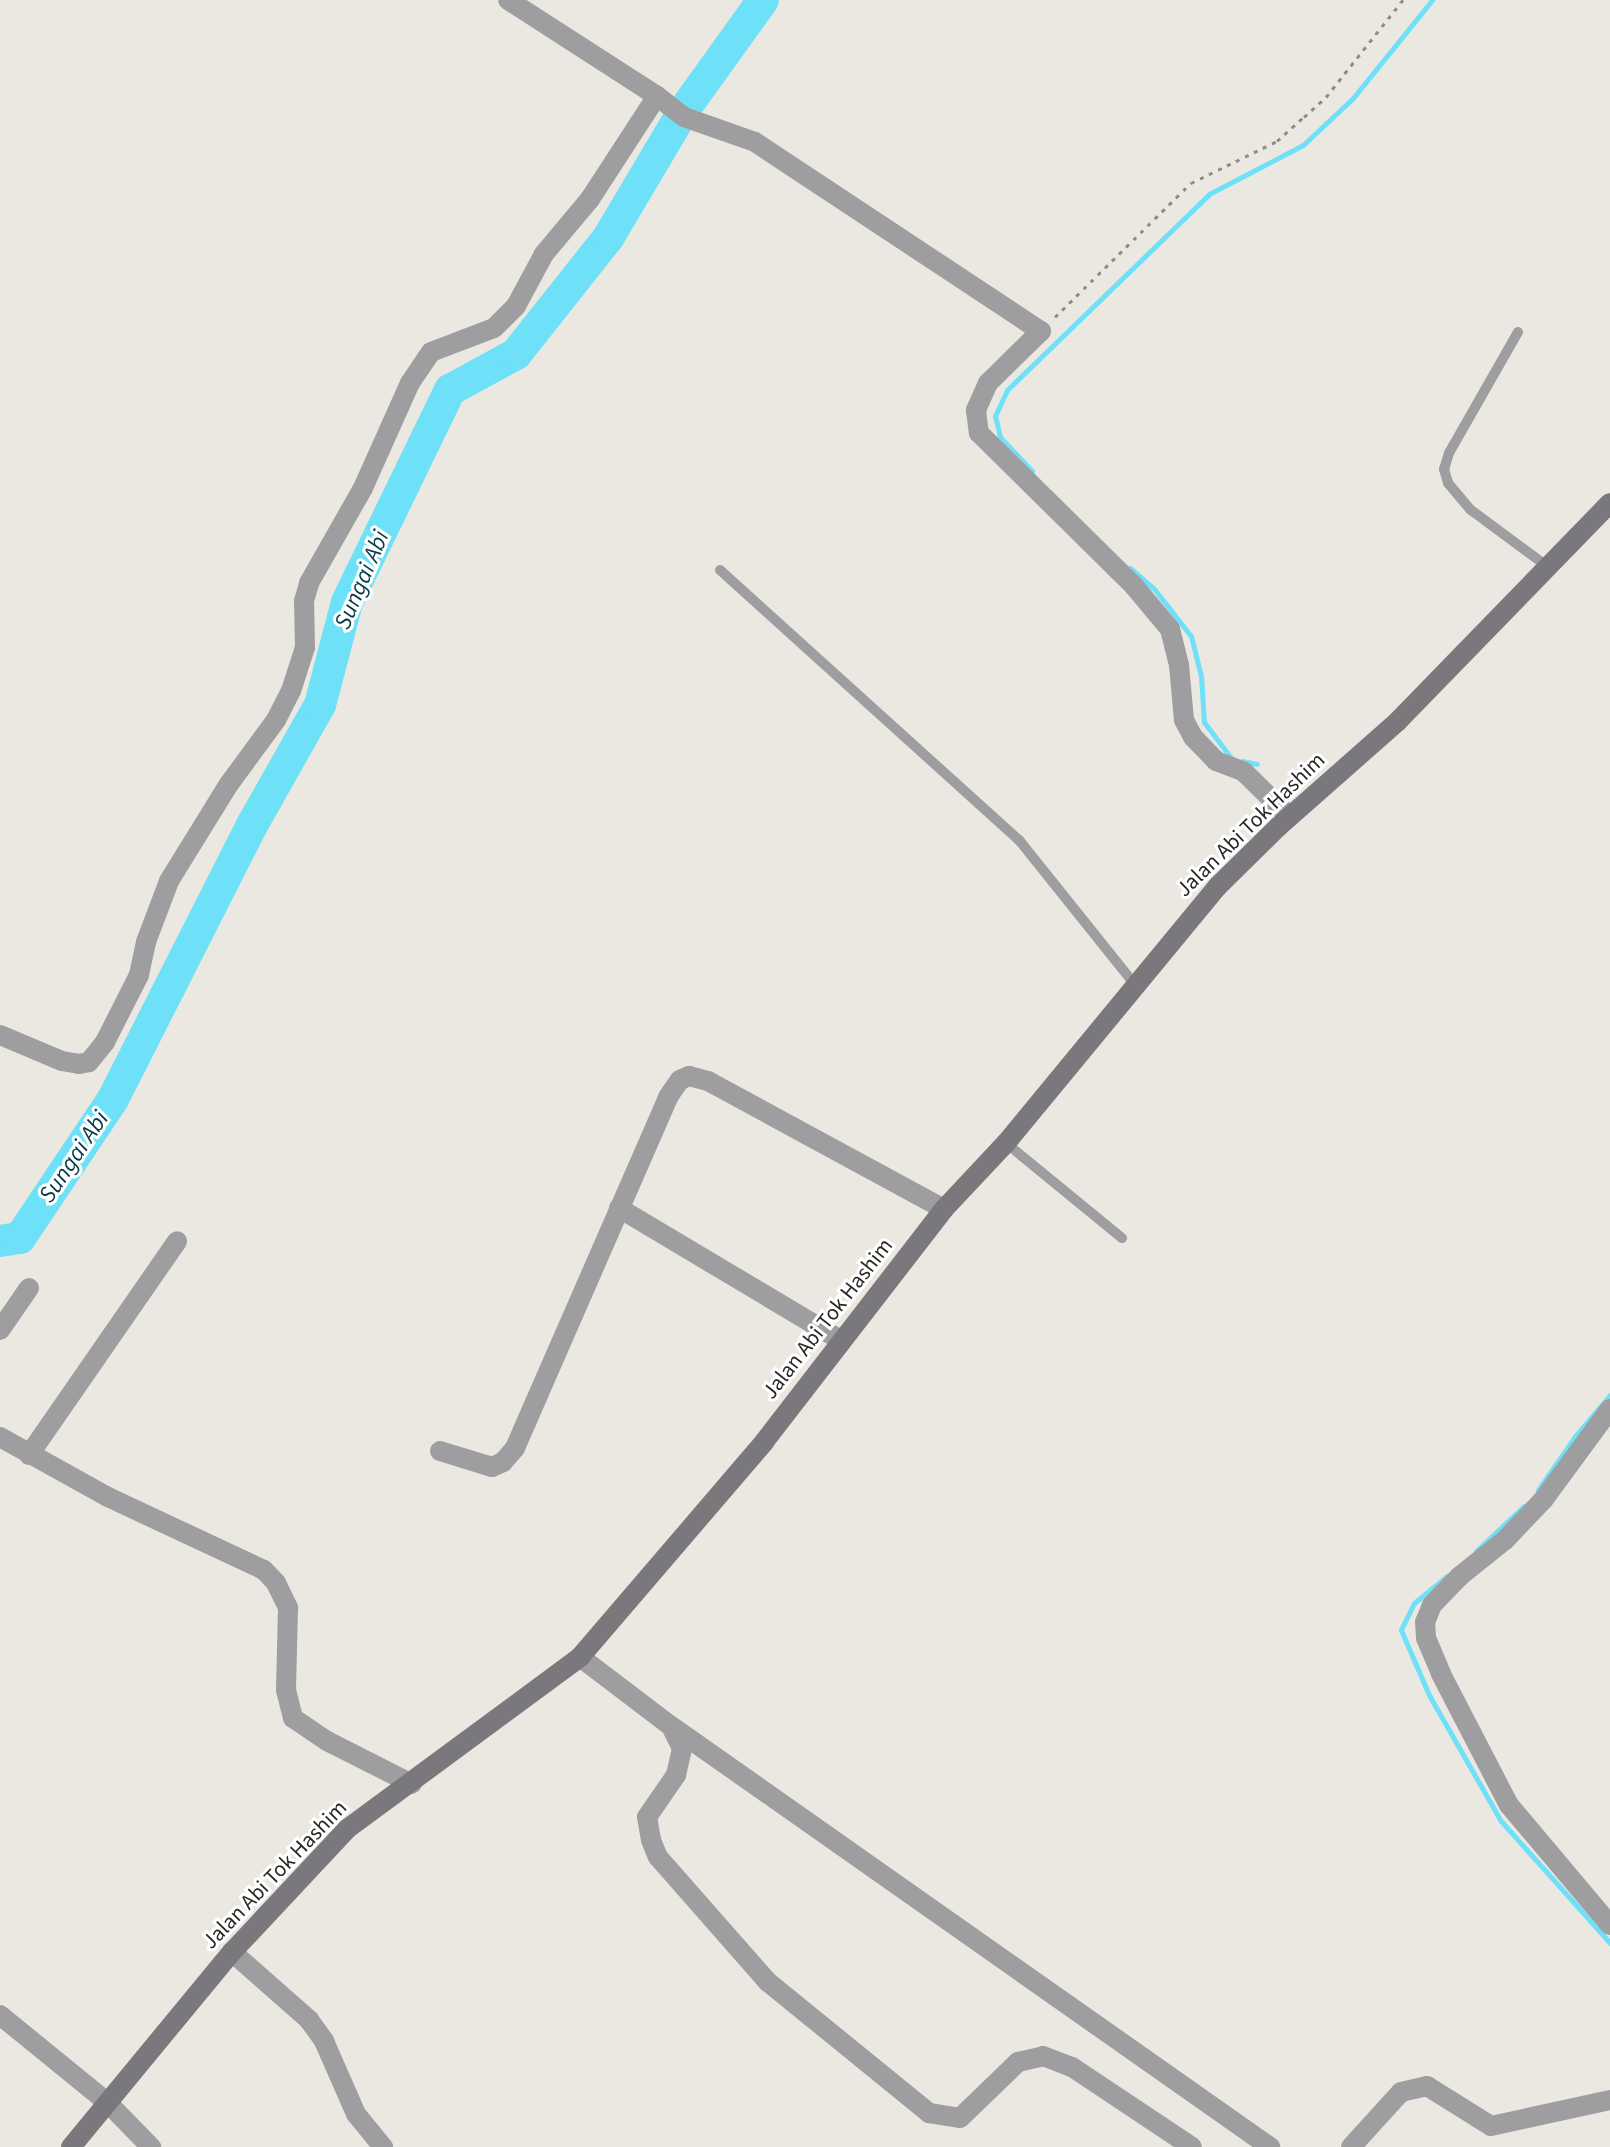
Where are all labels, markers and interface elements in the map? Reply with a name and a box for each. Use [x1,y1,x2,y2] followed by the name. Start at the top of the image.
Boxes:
[328,526,396,634] water label: Sungai Abi
[1171,747,1331,903] street label: Jalan Abi Tok Hashim
[33,1106,115,1208] water label: Sungai Abi
[757,1233,899,1405] street label: Jalan Abi Tok Hashim
[197,1795,353,1955] street label: Jalan Abi Tok Hashim

